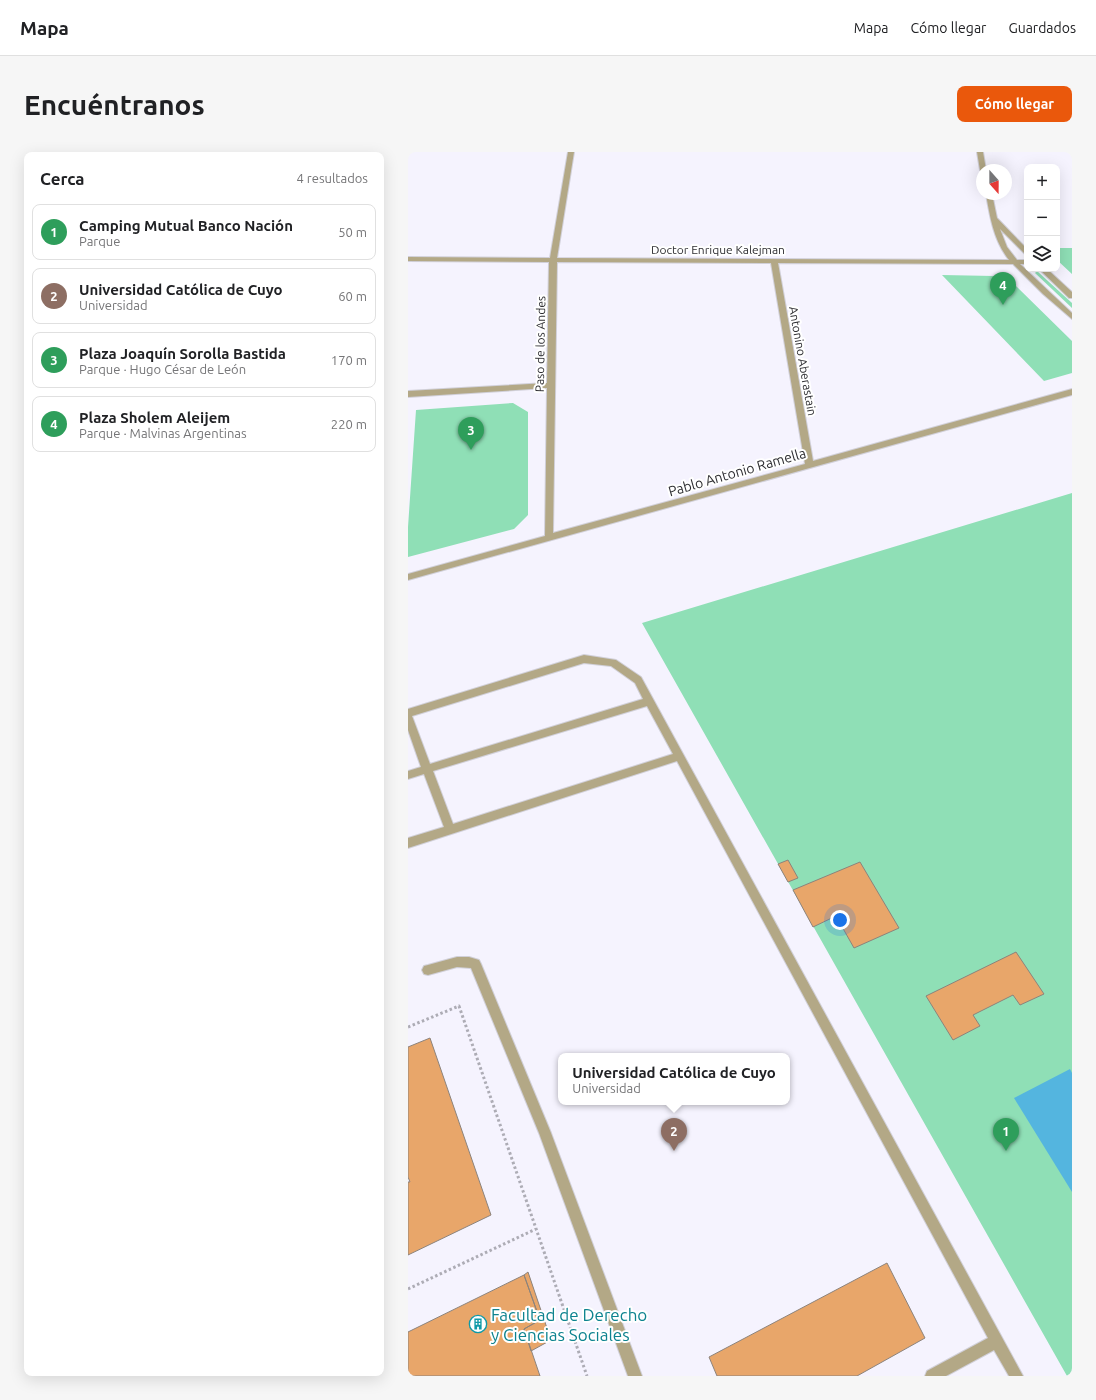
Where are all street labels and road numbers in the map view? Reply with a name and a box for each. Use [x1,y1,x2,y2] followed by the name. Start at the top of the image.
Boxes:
[651,243,785,256] street label: Doctor Enrique Kalejman
[533,296,547,392] street label: Paso de los Andes
[787,305,819,417] street label: Antonino Aberastain
[666,445,808,499] street label: Pablo Antonio Ramella

